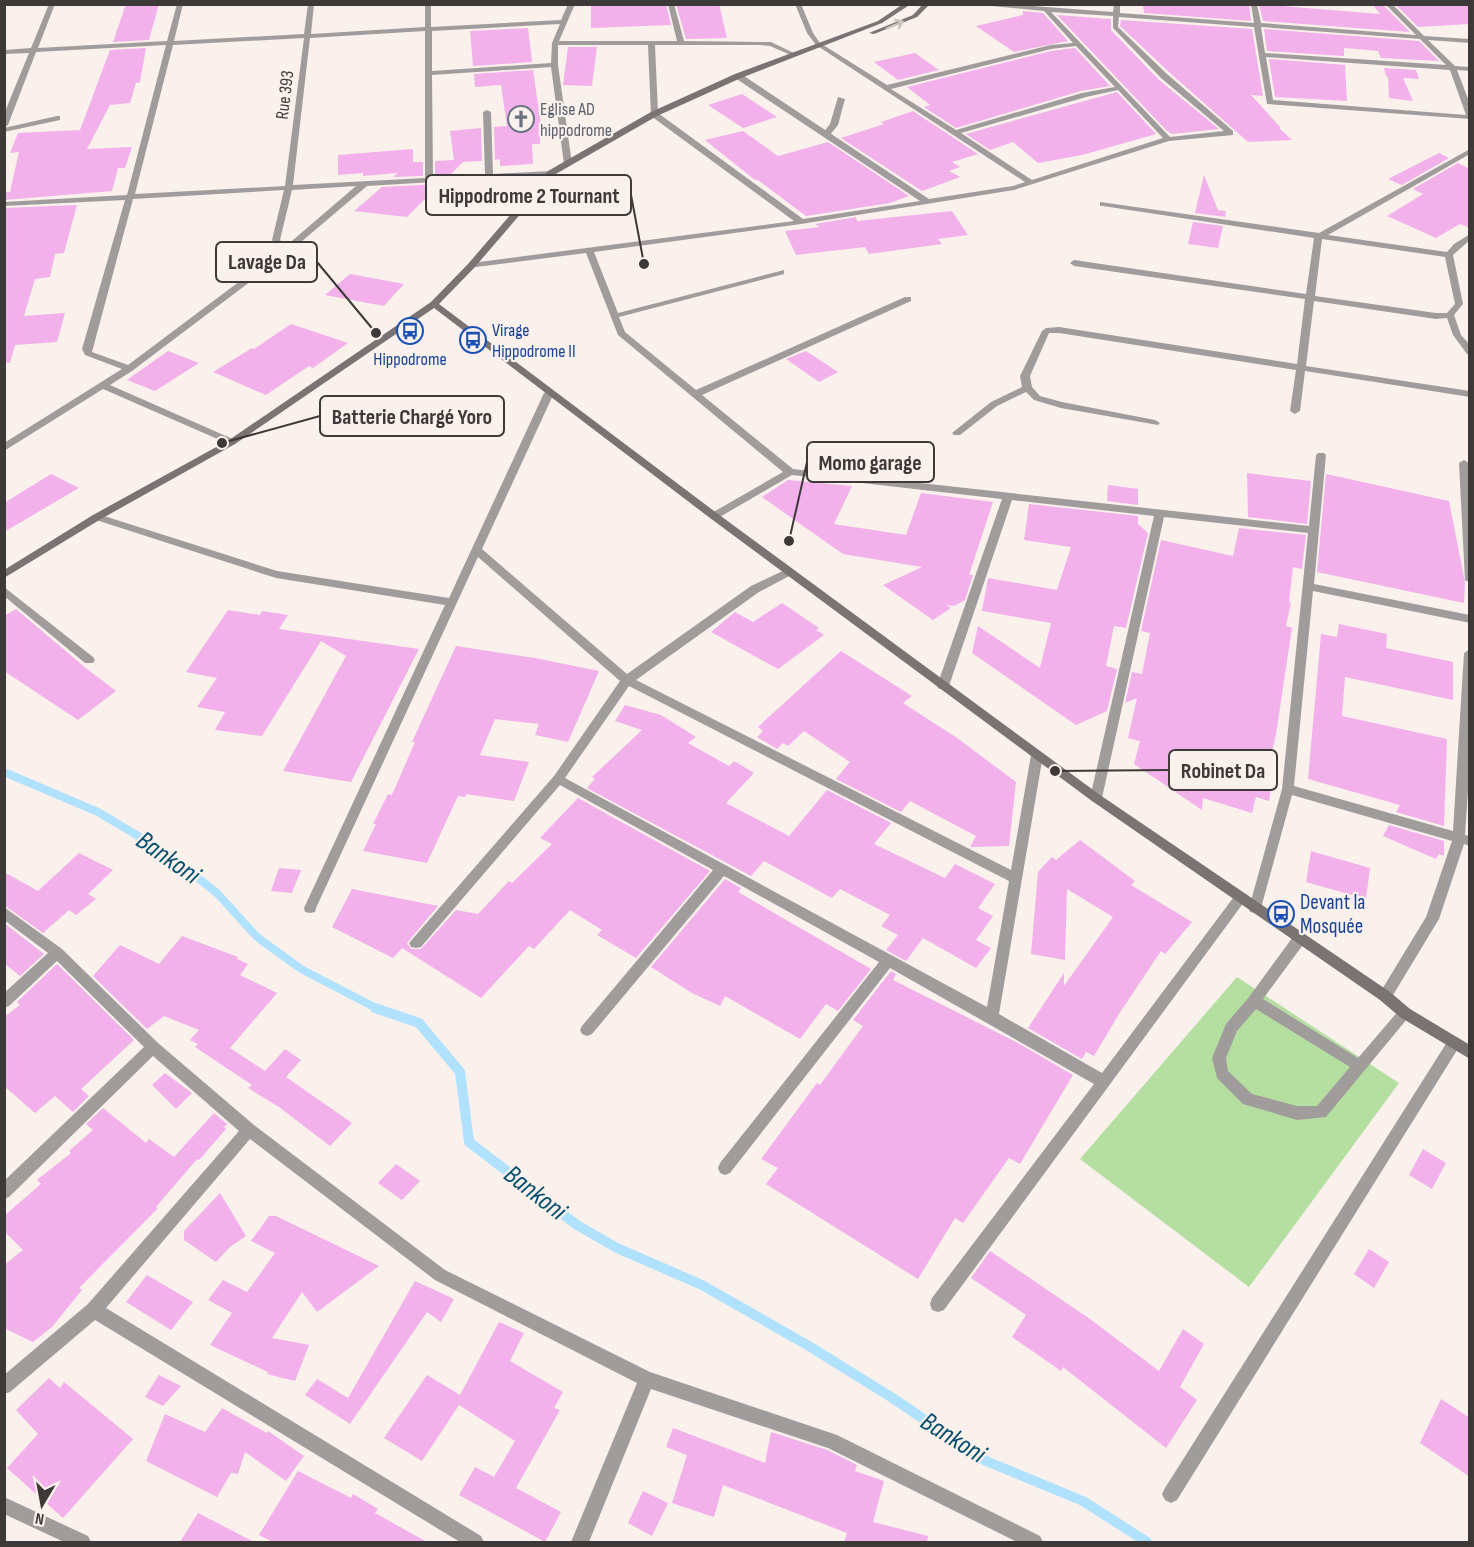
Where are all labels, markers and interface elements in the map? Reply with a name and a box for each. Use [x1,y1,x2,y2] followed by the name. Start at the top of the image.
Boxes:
[885,19,904,30] one-way arrow
[272,69,298,121] street label: Rue 393
[540,99,612,141] place label: Eglise AD hippodrome
[506,104,536,134] church icon: Eglise AD hippodrome
[426,175,631,215] callout: Hippodrome 2 Tournant
[438,183,620,210] text: Hippodrome 2 Tournant
[216,242,317,282] callout: Lavage Da
[228,249,306,276] text: Lavage Da
[395,316,425,346] bus stop icon: Hippodrome
[492,320,576,362] place label: Virage Hippodrome II
[458,325,488,355] bus stop icon: Virage Hippodrome II
[373,349,447,370] place label: Hippodrome
[320,396,504,436] callout: Batterie Chargé Yoro
[332,404,492,431] text: Batterie Chargé Yoro
[807,442,934,482] callout: Momo garage
[818,450,922,477] text: Momo garage
[1169,750,1277,790] callout: Robinet Da
[1181,758,1265,785] text: Robinet Da
[130,825,207,892] water label: Bankoni
[1300,890,1365,939] place label: Devant la Mosquée
[1266,899,1296,929] bus stop icon: Devant la Mosquée
[497,1159,574,1228] water label: Bankoni
[914,1406,992,1471] water label: Bankoni
[12,1475,72,1535] north arrow
[34,1508,46,1528] text: N

